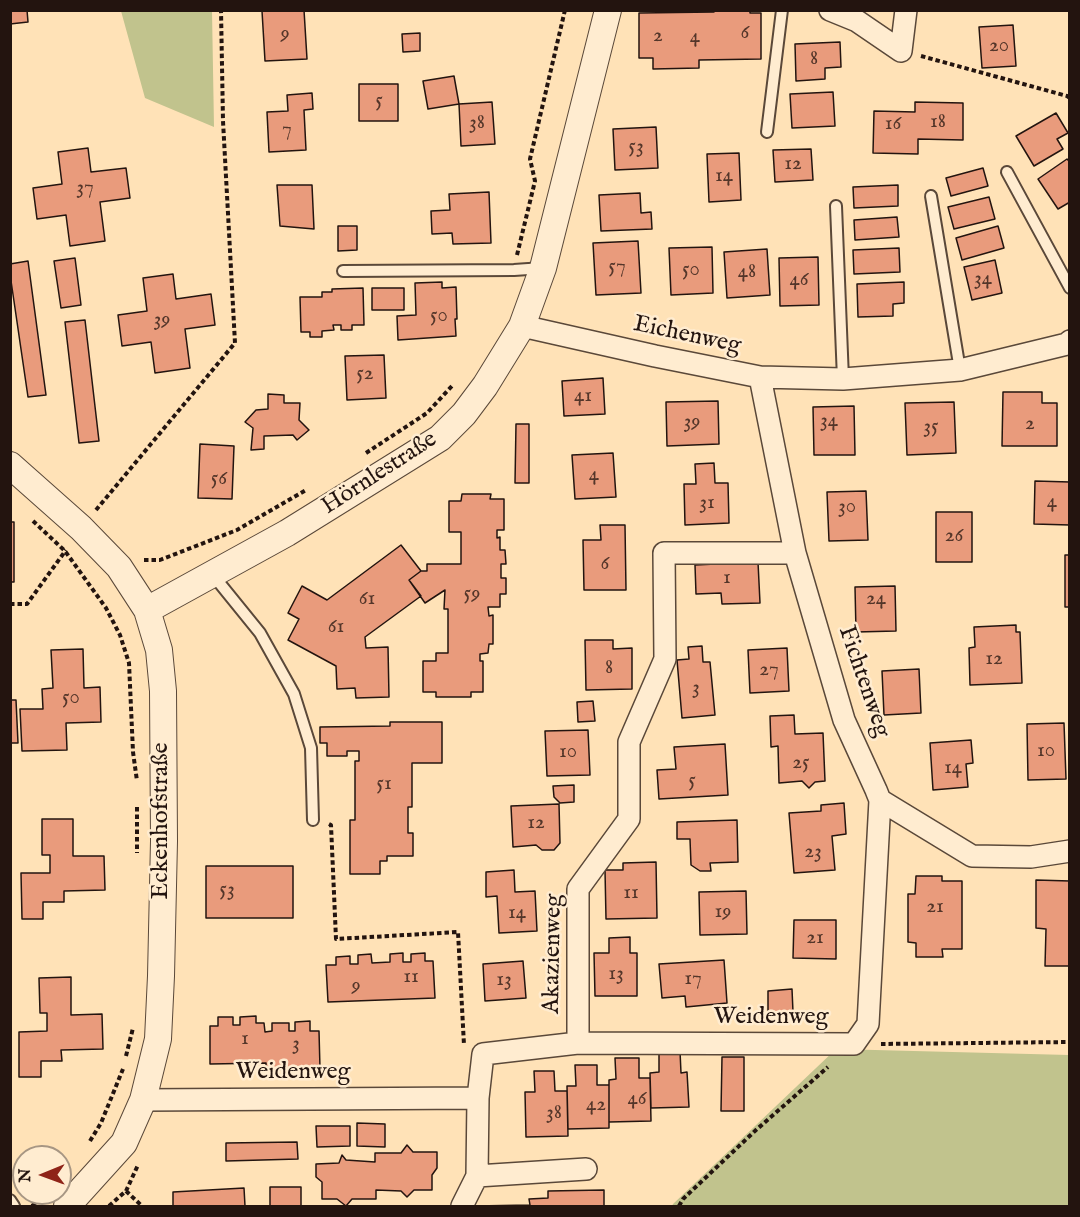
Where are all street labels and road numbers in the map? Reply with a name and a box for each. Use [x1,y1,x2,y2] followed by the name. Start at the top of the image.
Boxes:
[631,311,743,361] street label: Eichenweg
[317,426,443,522] street label: Hörnlestraße
[830,622,896,742] street label: Fichtenweg
[148,743,176,899] street label: Eckenhofstraße
[539,894,569,1014] street label: Akazienweg
[713,1004,829,1032] street label: Weidenweg
[235,1059,351,1087] street label: Weidenweg

